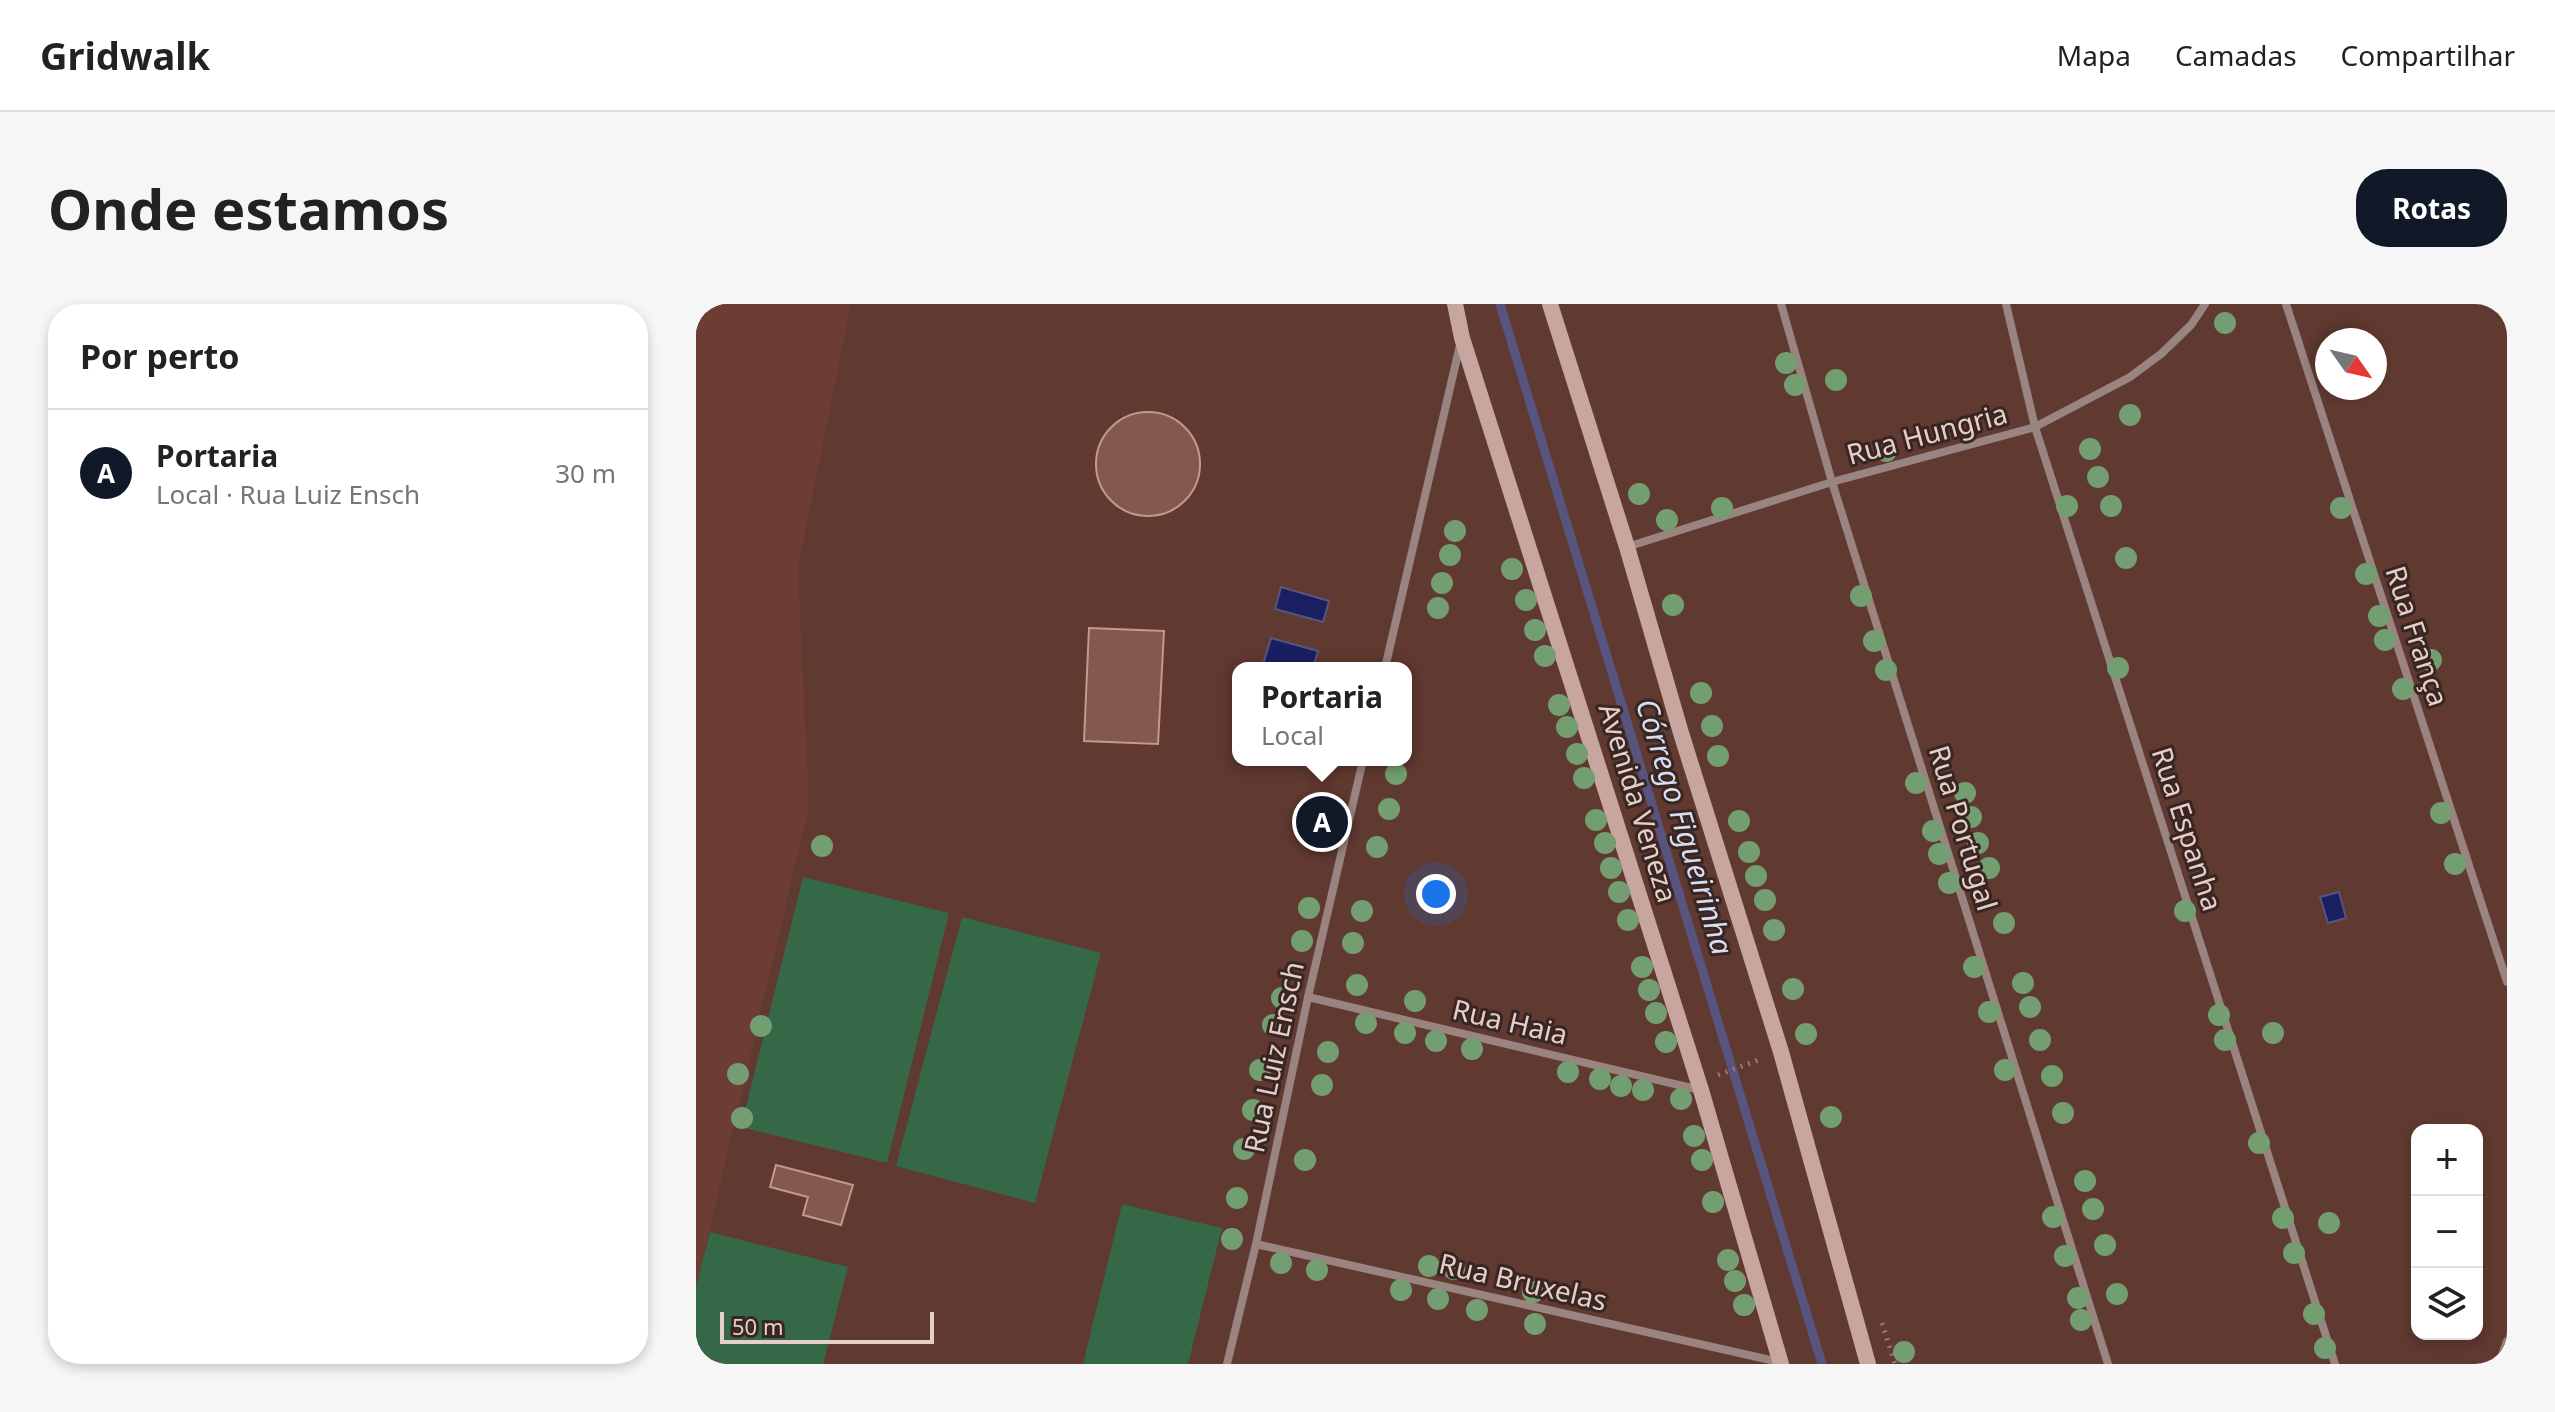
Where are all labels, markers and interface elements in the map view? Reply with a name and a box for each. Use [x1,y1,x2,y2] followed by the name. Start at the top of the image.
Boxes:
[40,29,210,81] text: Gridwalk
[2057,36,2131,74] text: Mapa
[2175,36,2297,74] text: Camadas
[2341,36,2515,74] text: Compartilhar
[2356,169,2507,247] button: Rotas
[48,170,449,246] text: Onde estamos
[2315,328,2387,400] north arrow
[80,333,239,379] text: Por perto
[1842,393,2011,473] street label: Rua Hungria
[156,435,278,476] text: Portaria
[97,455,115,491] text: A
[555,455,616,491] text: 30 m
[156,476,420,512] text: Local · Rua Luiz Ensch
[2377,561,2458,711] street label: Rua França
[1232,662,1412,766] popup
[1261,676,1383,717] text: Portaria
[1627,693,1744,960] water label: Córrego Figueirinha
[1591,698,1687,907] street label: Avenida Veneza
[1261,717,1324,753] text: Local
[1921,741,2007,915] street label: Rua Portugal
[2144,742,2232,915] street label: Rua Espanha
[1296,792,1348,852] pin: A
[1416,874,1456,914] your location
[1234,958,1312,1156] street label: Rua Luiz Ensch
[1449,989,1572,1053] street label: Rua Haia
[2411,1124,2483,1340] map controls
[2411,1124,2483,1196] button: +
[2411,1196,2483,1268] button: −
[1436,1243,1611,1319] street label: Rua Bruxelas
[2411,1268,2483,1340] button: layers
[720,1308,934,1344] scale bar
[732,1311,783,1341] text: 50 m

